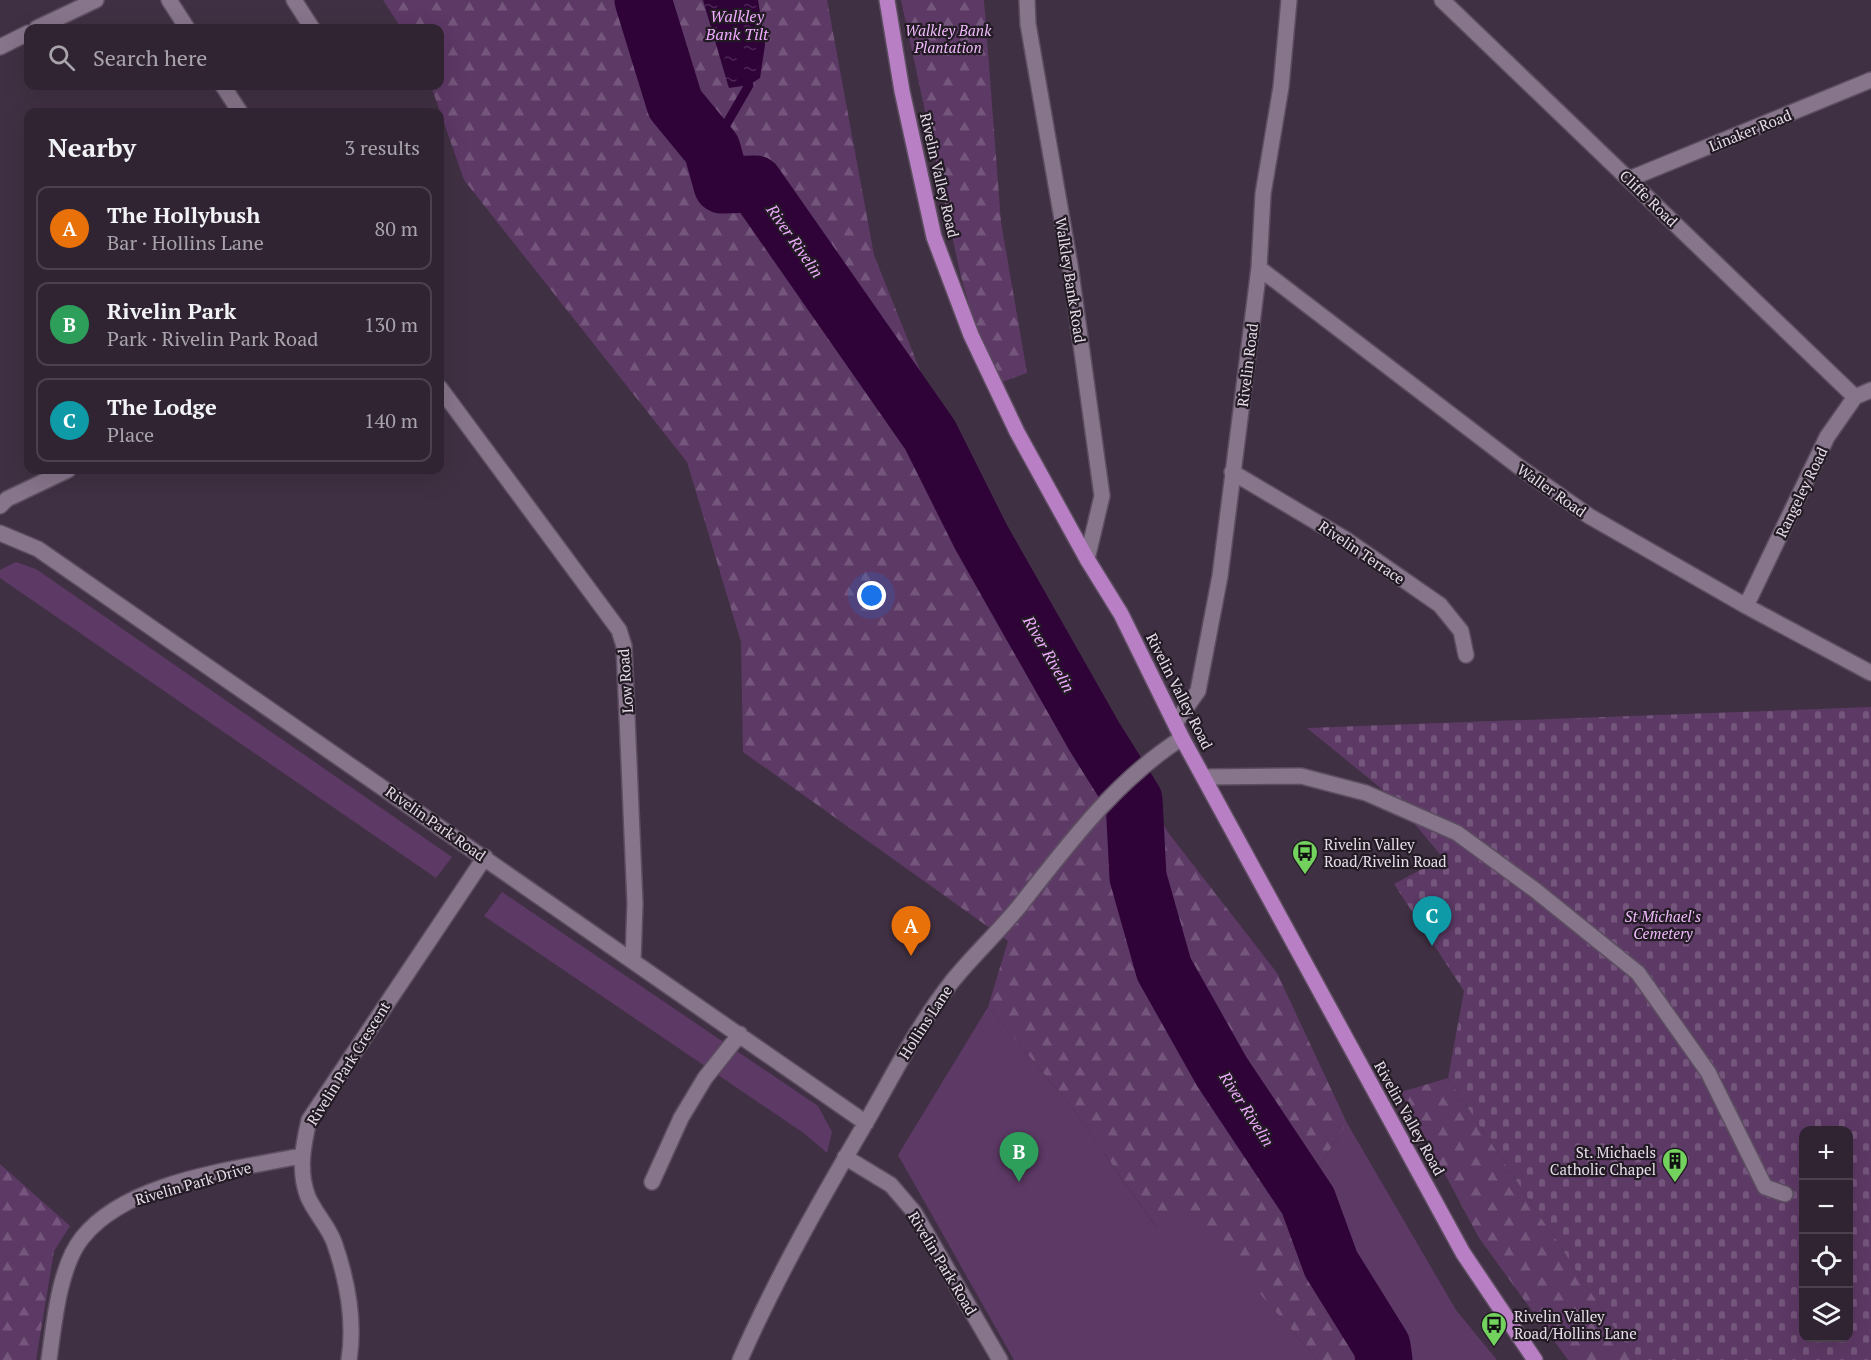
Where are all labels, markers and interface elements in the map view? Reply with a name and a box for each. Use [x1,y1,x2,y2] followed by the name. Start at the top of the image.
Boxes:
[705,5,769,45] water label: Walkley Bank Tilt
[905,20,992,57] park label: Walkley Bank Plantation
[24,24,444,90] search box
[45,41,78,74] icon: search
[93,43,207,72] text: Search here
[1706,104,1794,156] street label: Linaker Road
[916,111,964,239] street label: Rivelin Valley Road
[48,130,136,164] text: Nearby
[345,134,420,161] text: 3 results
[1616,165,1682,231] street label: Cliffe Road
[761,199,828,282] water label: River Rivelin
[107,200,260,229] text: The Hollybush
[62,215,77,242] text: A
[375,215,418,242] text: 80 m
[1051,216,1091,344] street label: Walkley Bank Road
[107,229,264,256] text: Bar · Hollins Lane
[107,296,236,325] text: Rivelin Park
[63,311,76,338] text: B
[364,311,418,338] text: 130 m
[1232,322,1262,408] street label: Rivelin Road
[107,325,318,352] text: Park · Rivelin Park Road
[107,392,217,421] text: The Lodge
[63,407,76,434] text: C
[364,407,418,434] text: 140 m
[107,421,154,448] text: Place
[1771,444,1831,540] street label: Rangeley Road
[1513,459,1591,521] street label: Waller Road
[1315,516,1409,588] street label: Rivelin Terrace
[857,581,886,610] your location
[1018,611,1080,696] water label: River Rivelin
[1142,630,1218,752] street label: Rivelin Valley Road
[613,648,637,714] street label: Low Road
[382,781,490,865] street label: Rivelin Park Road
[1324,834,1447,871] place label: Rivelin Valley Road/Rivelin Road
[1290,838,1320,876] bus stop icon: Rivelin Valley Road/Rivelin Road
[1412,896,1452,946] pin: C
[892,906,930,956] pin: A
[1625,906,1701,943] park label: St Michael's Cemetery
[894,981,956,1063] street label: Hollins Lane
[302,997,394,1129] street label: Rivelin Park Crescent
[1370,1057,1450,1179] street label: Rivelin Valley Road
[1214,1066,1279,1151] water label: River Rivelin
[1799,1126,1853,1342] map controls
[1799,1126,1853,1180] button: +
[1000,1132,1038,1182] pin: B
[1550,1142,1656,1179] place label: St. Michaels Catholic Chapel
[1660,1146,1690,1184] building icon: St. Michaels Catholic Chapel
[133,1157,253,1209] street label: Rivelin Park Drive
[1799,1180,1853,1234] button: −
[904,1207,982,1319] street label: Rivelin Park Road
[1799,1234,1853,1288] button: locate
[1799,1288,1853,1342] button: layers
[1514,1306,1637,1343] place label: Rivelin Valley Road/Hollins Lane
[1479,1310,1509,1348] bus stop icon: Rivelin Valley Road/Hollins Lane

